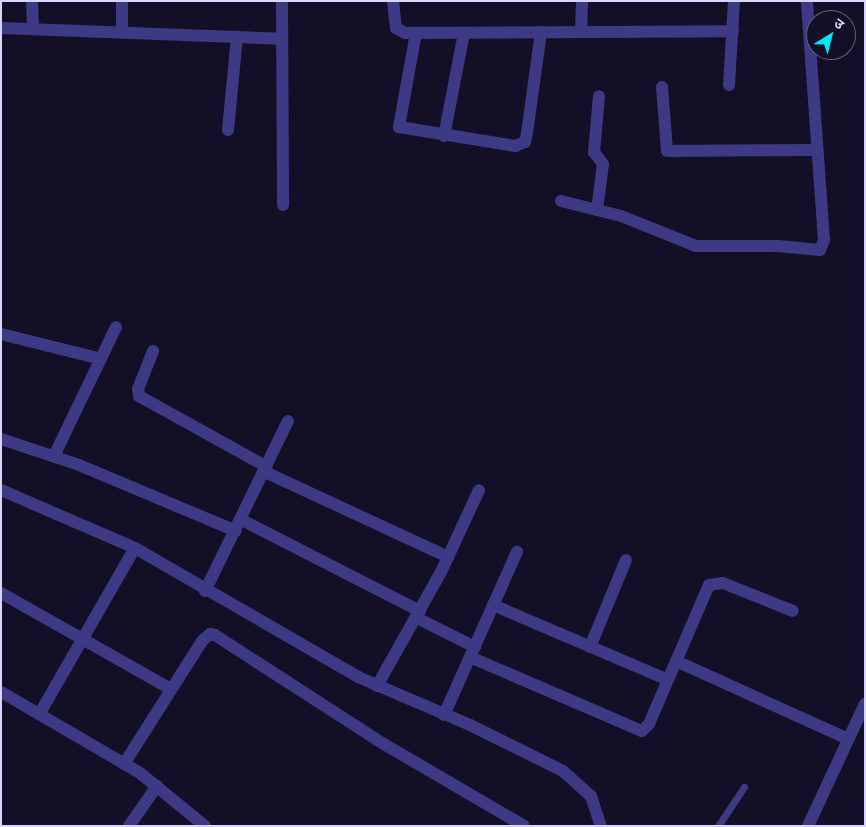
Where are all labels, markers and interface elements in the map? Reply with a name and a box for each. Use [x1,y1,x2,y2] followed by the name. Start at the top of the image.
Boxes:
[806,10,856,60] north arrow
[831,14,848,33] text: उ

